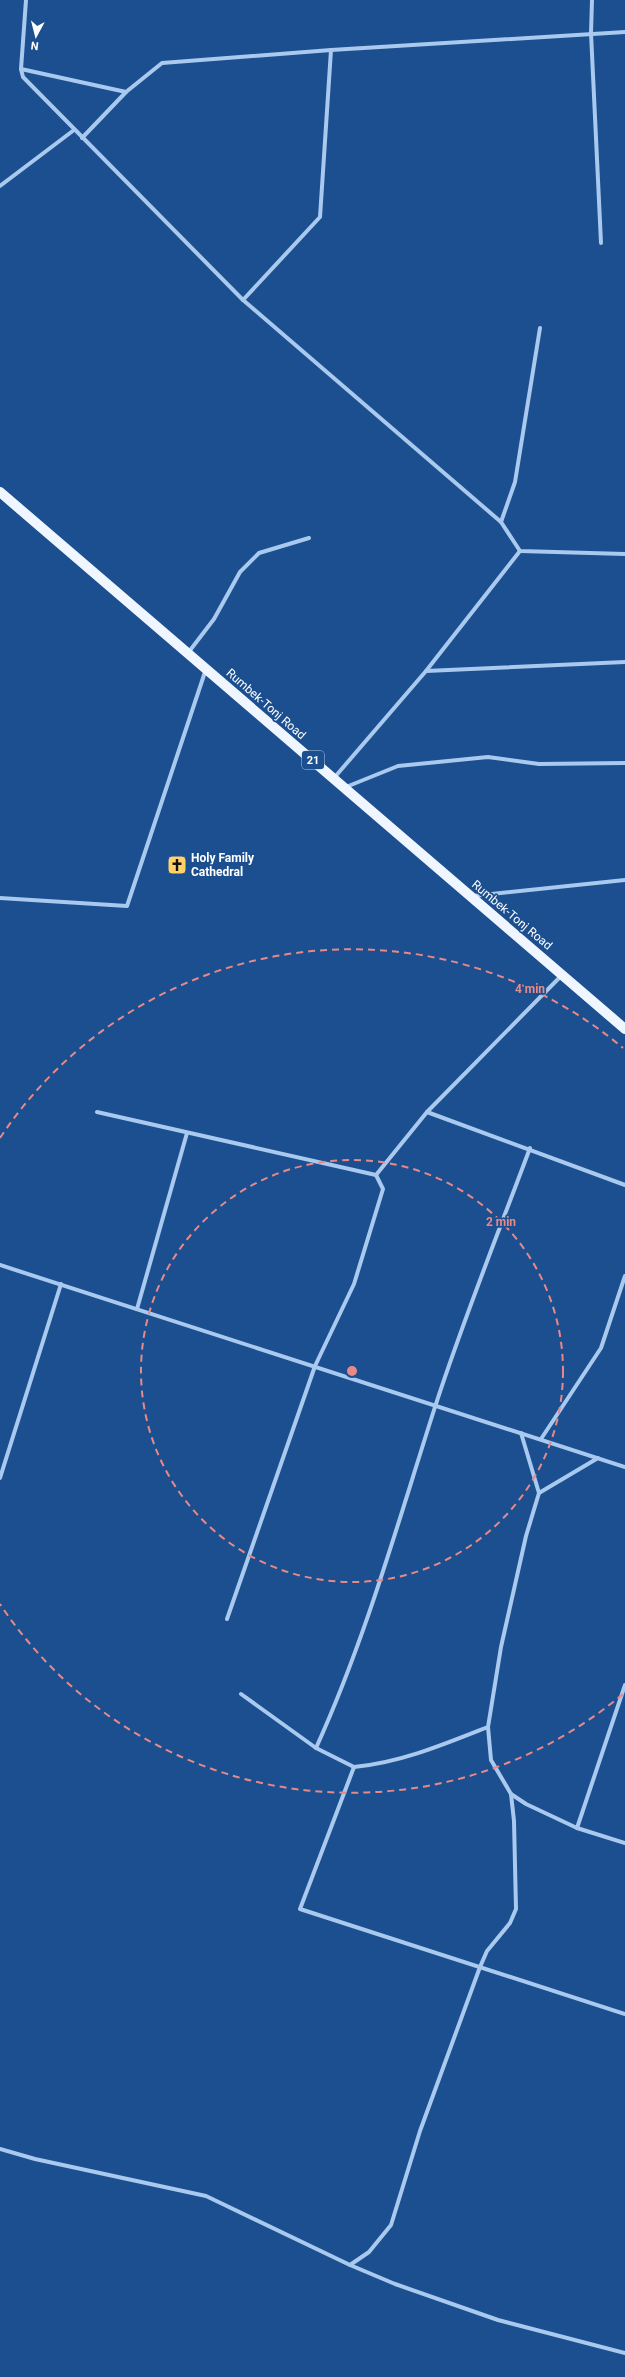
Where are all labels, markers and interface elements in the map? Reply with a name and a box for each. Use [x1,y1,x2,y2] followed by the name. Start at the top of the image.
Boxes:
[16,16,56,56] north arrow
[30,38,39,52] text: N
[223,666,309,742] street label: Rumbek-Tonj Road
[302,751,324,769] road number: 21
[191,851,255,879] place label: Holy Family Cathedral
[166,854,188,876] church icon: Holy Family Cathedral
[469,877,555,953] street label: Rumbek-Tonj Road
[515,982,545,996] text: 4 min
[486,1215,516,1229] text: 2 min
[345,1364,359,1378] centre of rings

